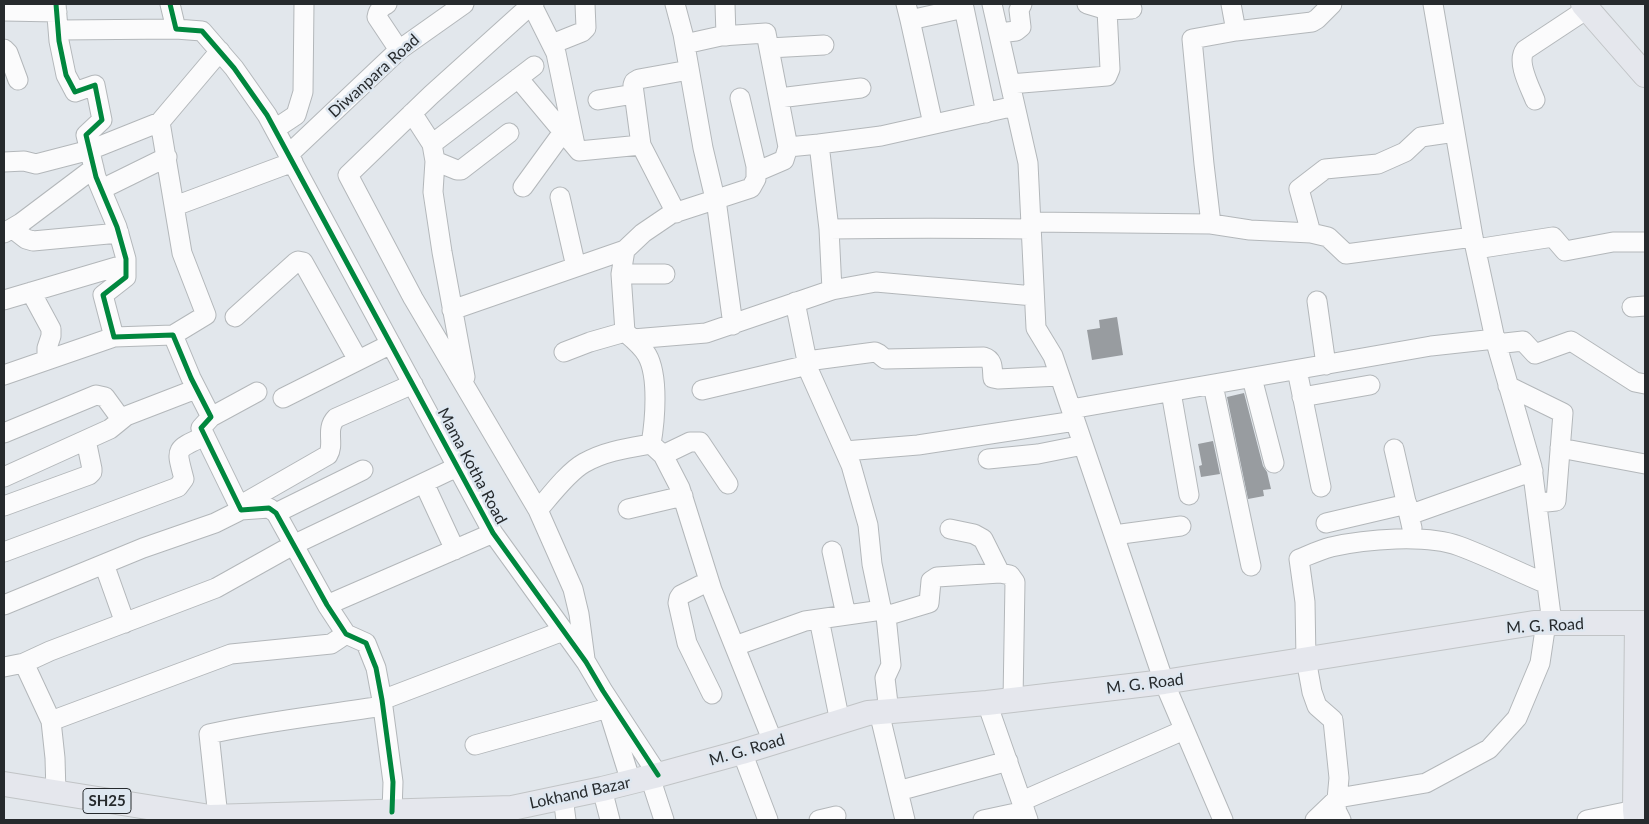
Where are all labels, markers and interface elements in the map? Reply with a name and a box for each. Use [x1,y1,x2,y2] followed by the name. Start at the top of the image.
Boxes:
[325,30,423,122] street label: Diwanpara Road
[433,405,511,527] street label: Mama Kotha Road
[1506,614,1584,638] street label: M. G. Road
[1105,670,1185,698] street label: M. G. Road
[707,730,787,770] street label: M. G. Road
[528,773,632,813] street label: Lokhand Bazar
[83,788,131,814] road number: SH25

